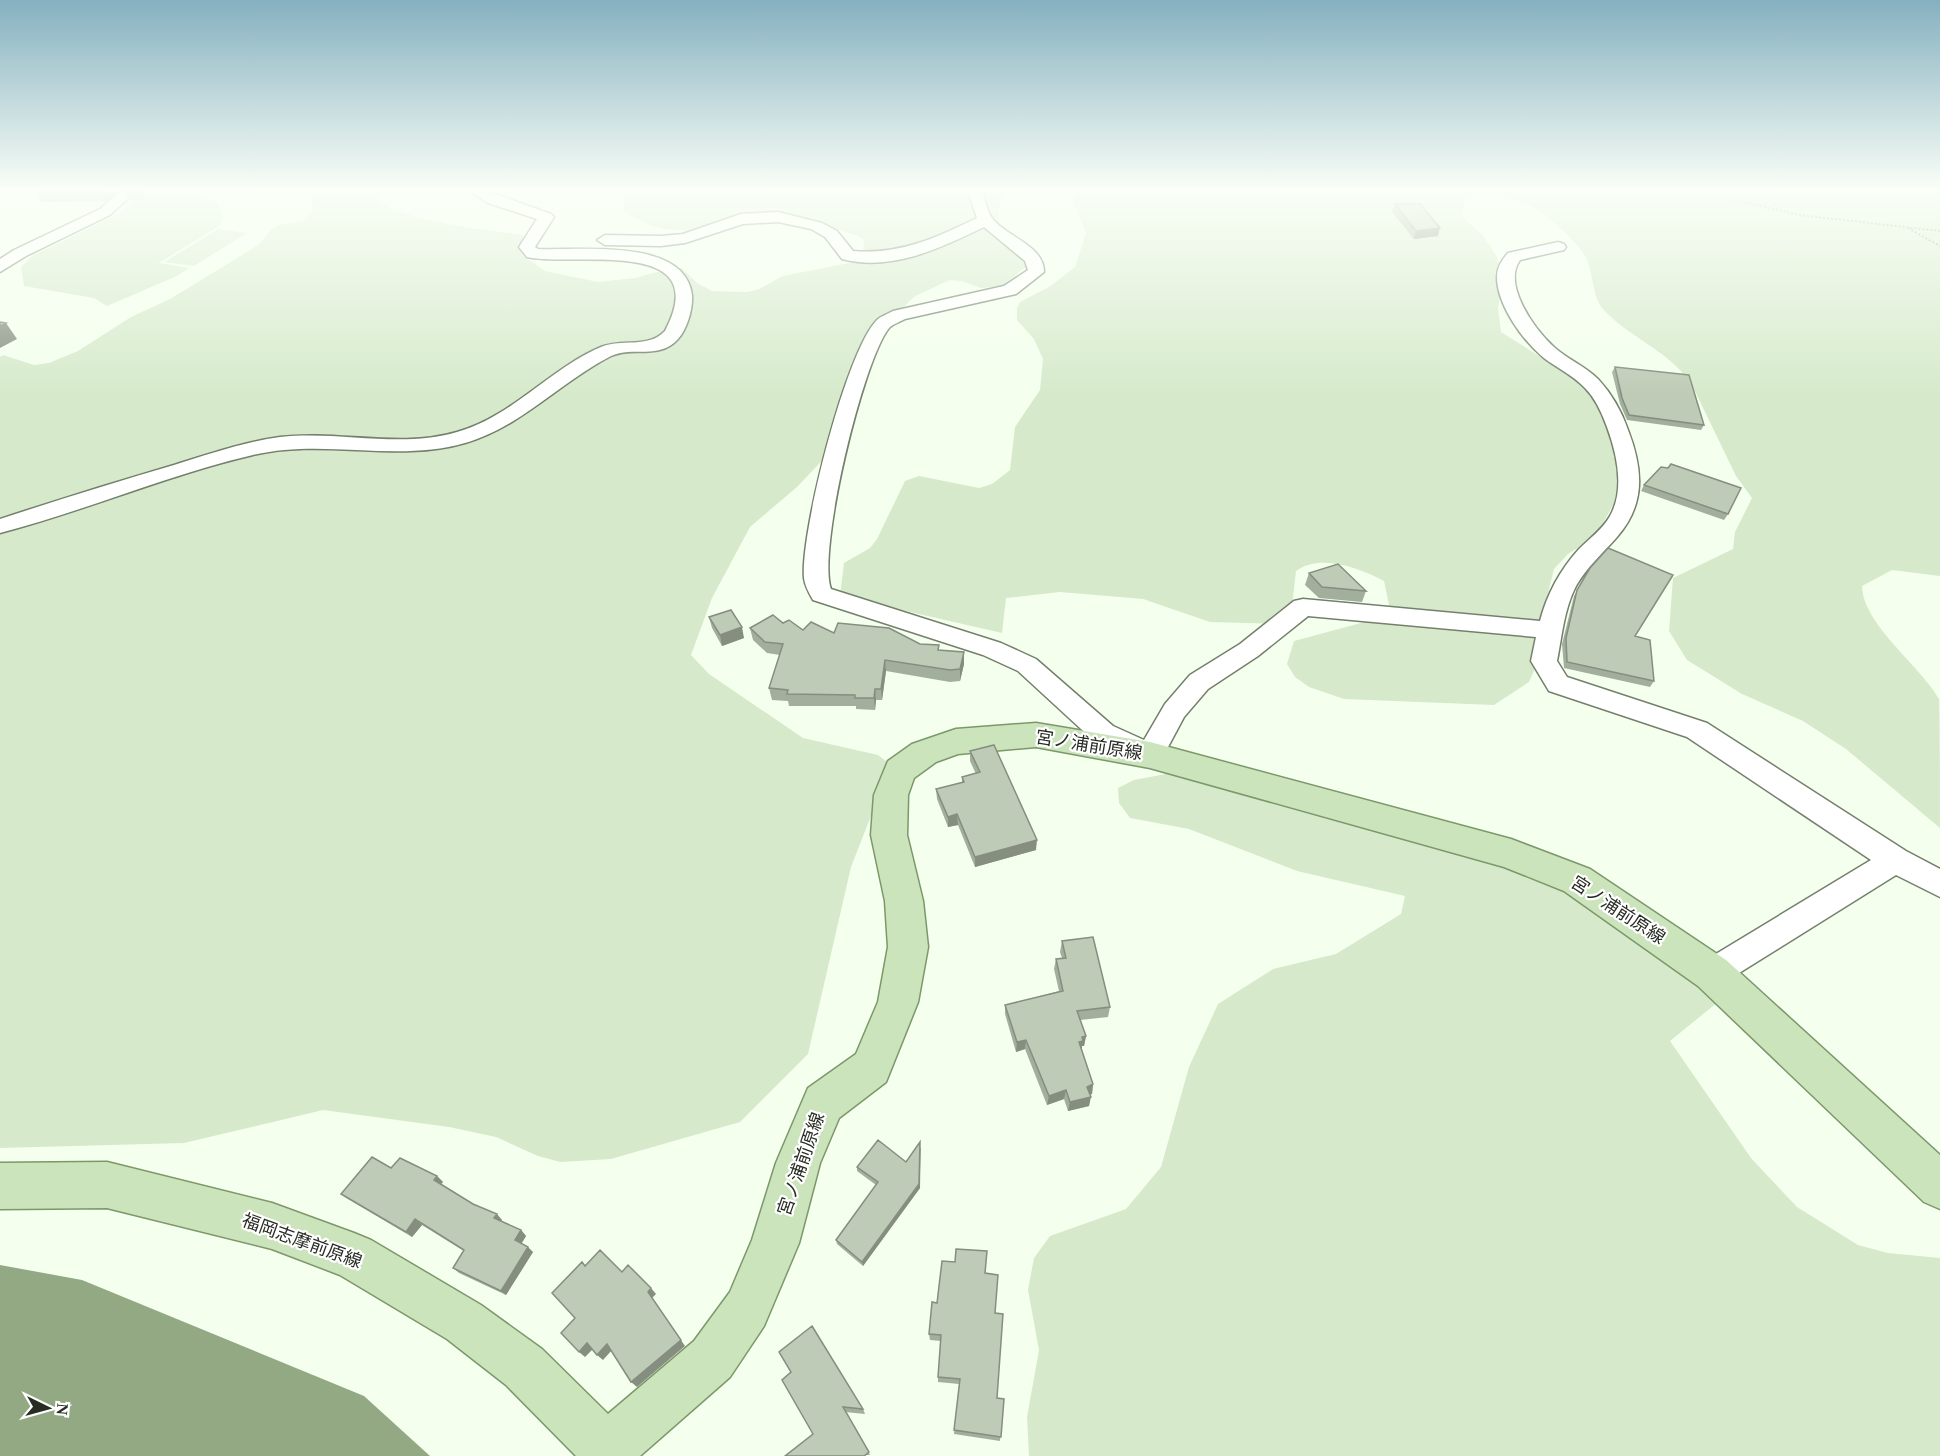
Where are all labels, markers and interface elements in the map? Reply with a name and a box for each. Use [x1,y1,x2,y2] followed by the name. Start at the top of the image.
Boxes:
[1034,727,1144,763] street label: 宮ノ浦前原線
[1567,872,1669,948] street label: 宮ノ浦前原線
[774,1110,828,1218] street label: 宮ノ浦前原線
[239,1210,365,1272] street label: 福岡志摩前原線
[18,1378,78,1438] north arrow
[53,1403,71,1416] text: N

